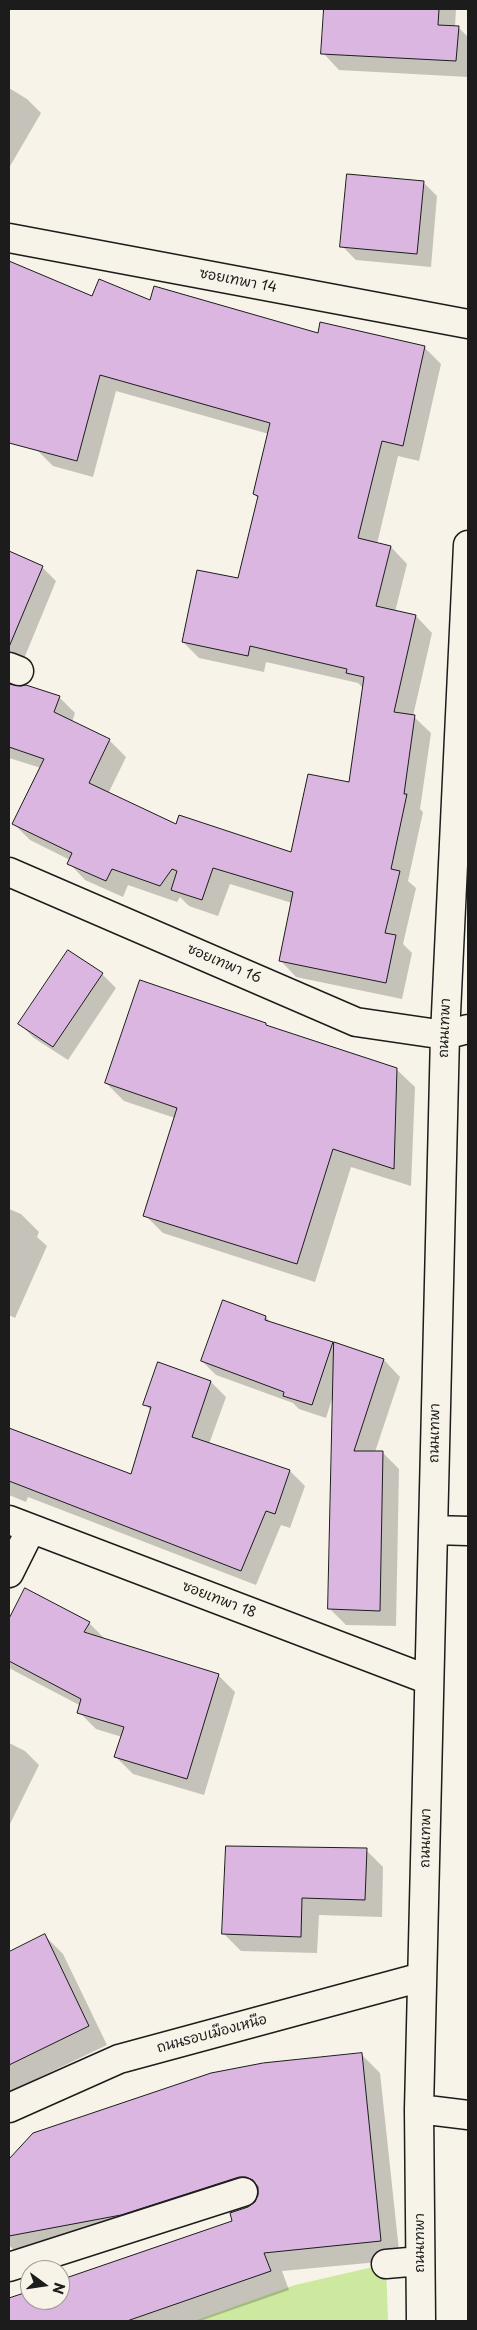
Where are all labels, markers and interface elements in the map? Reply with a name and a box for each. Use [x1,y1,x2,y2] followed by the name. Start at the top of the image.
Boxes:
[198,265,278,297] street label: ซอยเทพา 14
[184,941,264,987] street label: ซอยเทพา 16
[436,998,454,1058] street label: ถนนเทพา
[426,1403,444,1463] street label: ถนนเทพา
[180,1578,258,1622] street label: ซอยเทพา 18
[417,1808,435,1868] street label: ถนนเทพา
[155,2011,269,2057] street label: ถนนรอบเมืองเหนือ
[412,2213,428,2273] street label: ถนนเทพา
[20,2260,70,2310] north arrow
[48,2281,71,2296] text: N

